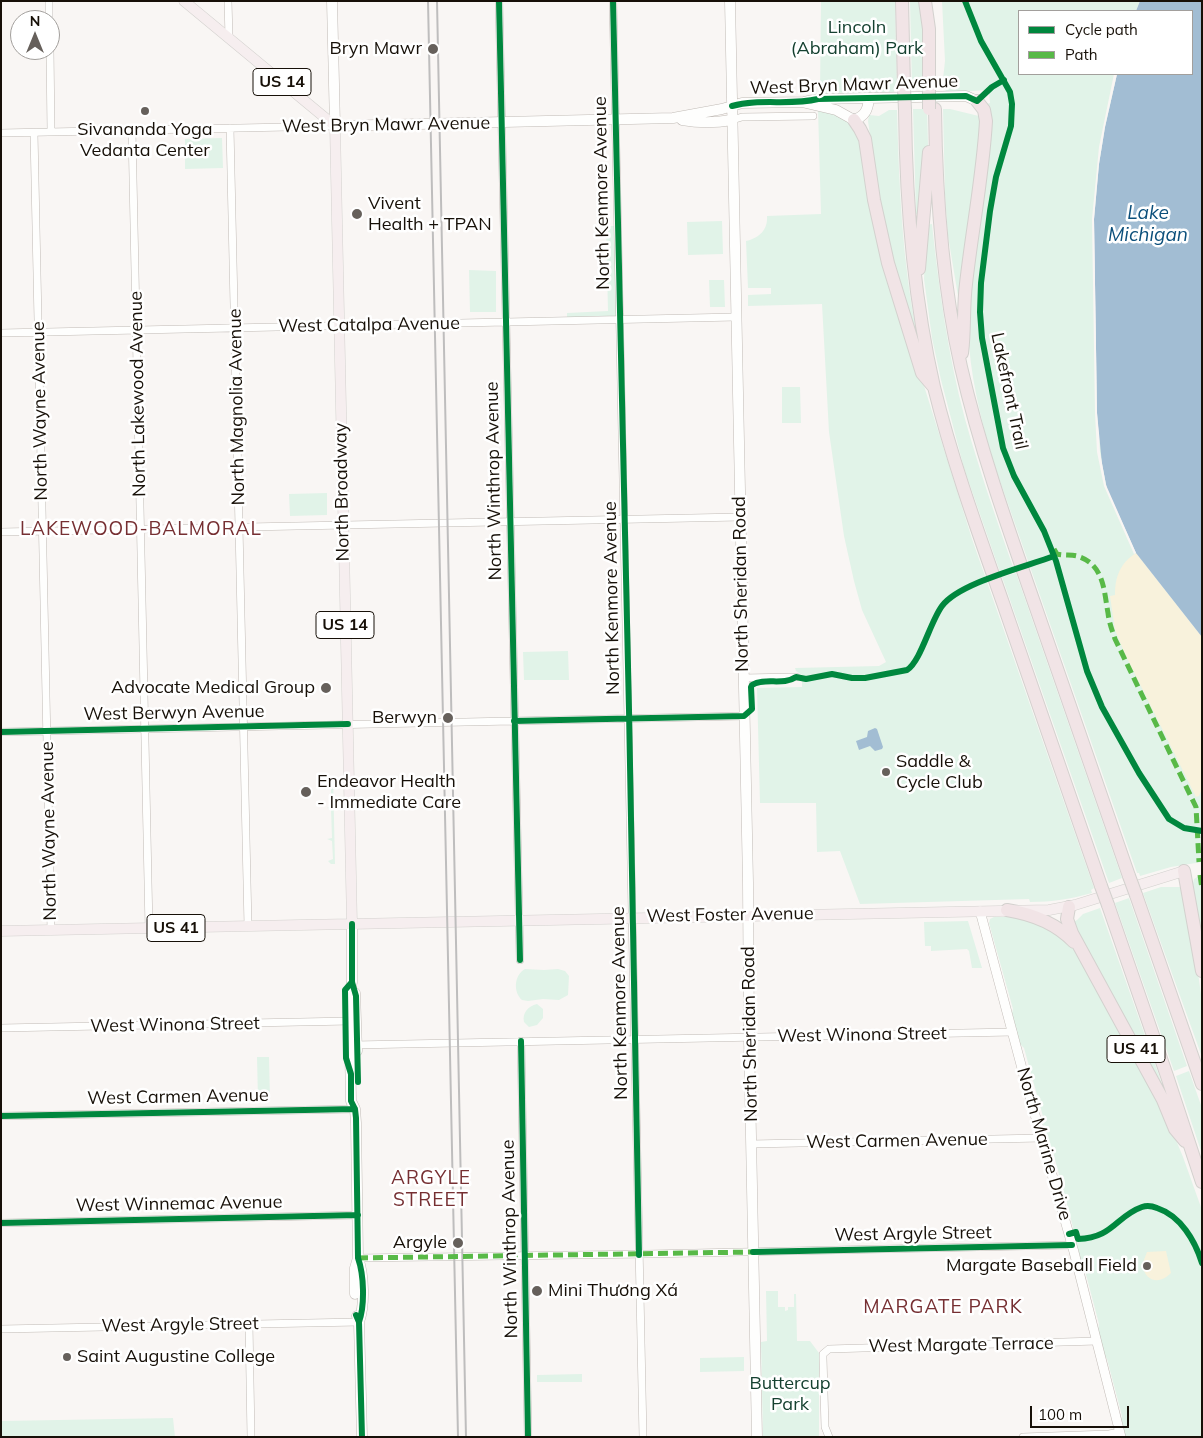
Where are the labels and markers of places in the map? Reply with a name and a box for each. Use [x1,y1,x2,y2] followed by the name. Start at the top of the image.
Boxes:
[330,38,422,60] place label: Bryn Mawr
[426,42,440,56] marker: Bryn Mawr
[139,105,151,117] marker: Sivananda Yoga Vedanta Center
[77,119,213,162] place label: Sivananda Yoga Vedanta Center
[368,193,492,235] place label: Vivent Health + TPAN
[350,207,364,221] marker: Vivent Health + TPAN
[111,677,315,699] place label: Advocate Medical Group
[319,681,333,695] marker: Advocate Medical Group
[372,707,437,729] place label: Berwyn
[441,711,455,725] marker: Berwyn
[896,751,983,794] place label: Saddle & Cycle Club
[880,766,892,778] marker: Saddle & Cycle Club
[317,771,461,814] place label: Endeavor Health - Immediate Care
[299,785,313,799] marker: Endeavor Health - Immediate Care
[393,1232,447,1254] place label: Argyle
[451,1236,465,1250] marker: Argyle
[946,1255,1137,1277] place label: Margate Baseball Field
[1141,1260,1153,1272] marker: Margate Baseball Field
[548,1280,678,1302] place label: Mini Thương Xá
[530,1284,544,1298] marker: Mini Thương Xá
[77,1346,275,1368] place label: Saint Augustine College
[61,1351,73,1363] marker: Saint Augustine College

